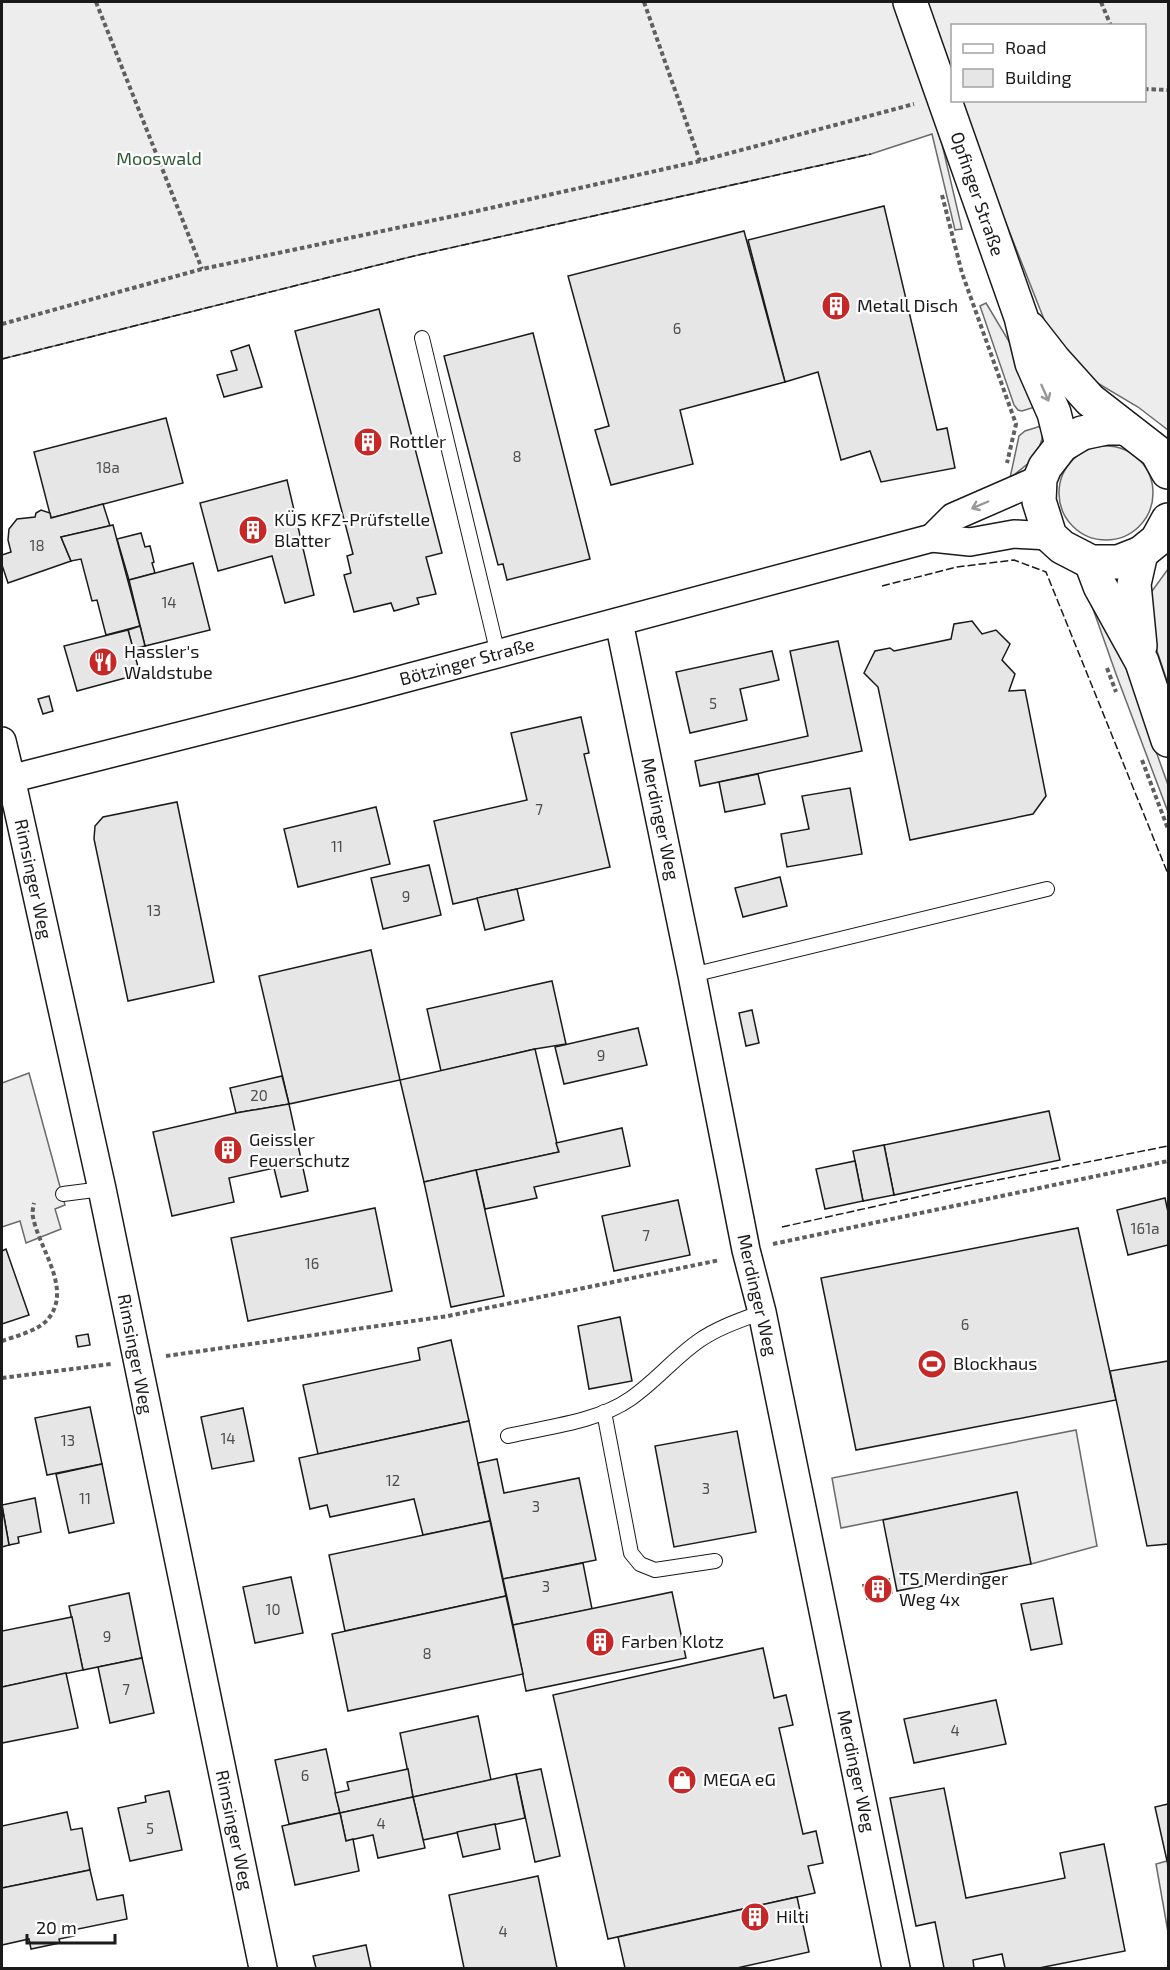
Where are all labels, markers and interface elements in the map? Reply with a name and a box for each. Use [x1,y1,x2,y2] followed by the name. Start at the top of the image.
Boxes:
[951,24,1146,102] legend
[1005,36,1046,58] text: Road
[1005,66,1072,88] text: Building
[946,129,1010,259] street label: Opfinger Straße
[116,147,202,169] park label: Mooswald
[820,290,852,322] building icon: Metall Disch
[857,294,958,316] place label: Metall Disch
[673,319,681,337] house number: 6
[1040,383,1051,402] one-way arrow
[352,426,384,458] building icon: Rottler
[389,430,446,452] place label: Rottler
[512,447,522,465] house number: 8
[96,458,120,476] house number: 18a
[972,500,990,512] one-way arrow
[274,508,430,551] place label: KÜS KFZ-Prüfstelle Blatter
[237,514,269,546] building icon: KÜS KFZ-Prüfstelle Blatter
[29,536,45,554] house number: 18
[161,593,177,611] house number: 14
[397,632,537,690] street label: Bötzinger Straße
[124,640,213,683] place label: Hassler's Waldstube
[87,646,119,678] restaurant icon: Hassler's Waldstube
[709,694,717,712] house number: 5
[637,756,685,882] street label: Merdinger Weg
[535,800,543,818] house number: 7
[11,817,57,941] street label: Rimsinger Weg
[331,837,343,855] house number: 11
[402,887,410,905] house number: 9
[147,901,161,919] house number: 13
[597,1046,605,1064] house number: 9
[250,1086,268,1104] house number: 20
[249,1128,350,1171] place label: Geissler Feuerschutz
[212,1134,244,1166] building icon: Geissler Feuerschutz
[1131,1219,1159,1237] house number: 161a
[642,1226,650,1244] house number: 7
[733,1232,783,1358] street label: Merdinger Weg
[305,1254,319,1272] house number: 16
[114,1292,158,1416] street label: Rimsinger Weg
[961,1315,969,1333] house number: 6
[916,1348,948,1380] sports icon: Blockhaus
[953,1352,1037,1374] place label: Blockhaus
[220,1429,236,1447] house number: 14
[61,1431,75,1449] house number: 13
[386,1471,400,1489] house number: 12
[702,1479,710,1497] house number: 3
[79,1489,91,1507] house number: 11
[532,1497,540,1515] house number: 3
[899,1567,1008,1610] place label: TS Merdinger Weg 4x
[862,1573,894,1605] building icon: TS Merdinger Weg 4x
[542,1577,550,1595] house number: 3
[265,1600,281,1618] house number: 10
[584,1626,616,1658] building icon: Farben Klotz
[103,1627,111,1645] house number: 9
[621,1630,724,1652] place label: Farben Klotz
[422,1644,432,1662] house number: 8
[122,1680,130,1698] house number: 7
[833,1708,881,1834] street label: Merdinger Weg
[950,1721,960,1739] house number: 4
[666,1764,698,1796] shop icon: MEGA eG
[301,1766,309,1784] house number: 6
[212,1768,258,1892] street label: Rimsinger Weg
[703,1768,776,1790] place label: MEGA eG
[376,1814,386,1832] house number: 4
[146,1819,154,1837] house number: 5
[739,1901,771,1933] building icon: Hilti
[776,1905,809,1927] place label: Hilti
[27,1907,116,1945] scale bar
[36,1916,77,1938] text: 20 m
[498,1922,508,1940] house number: 4

